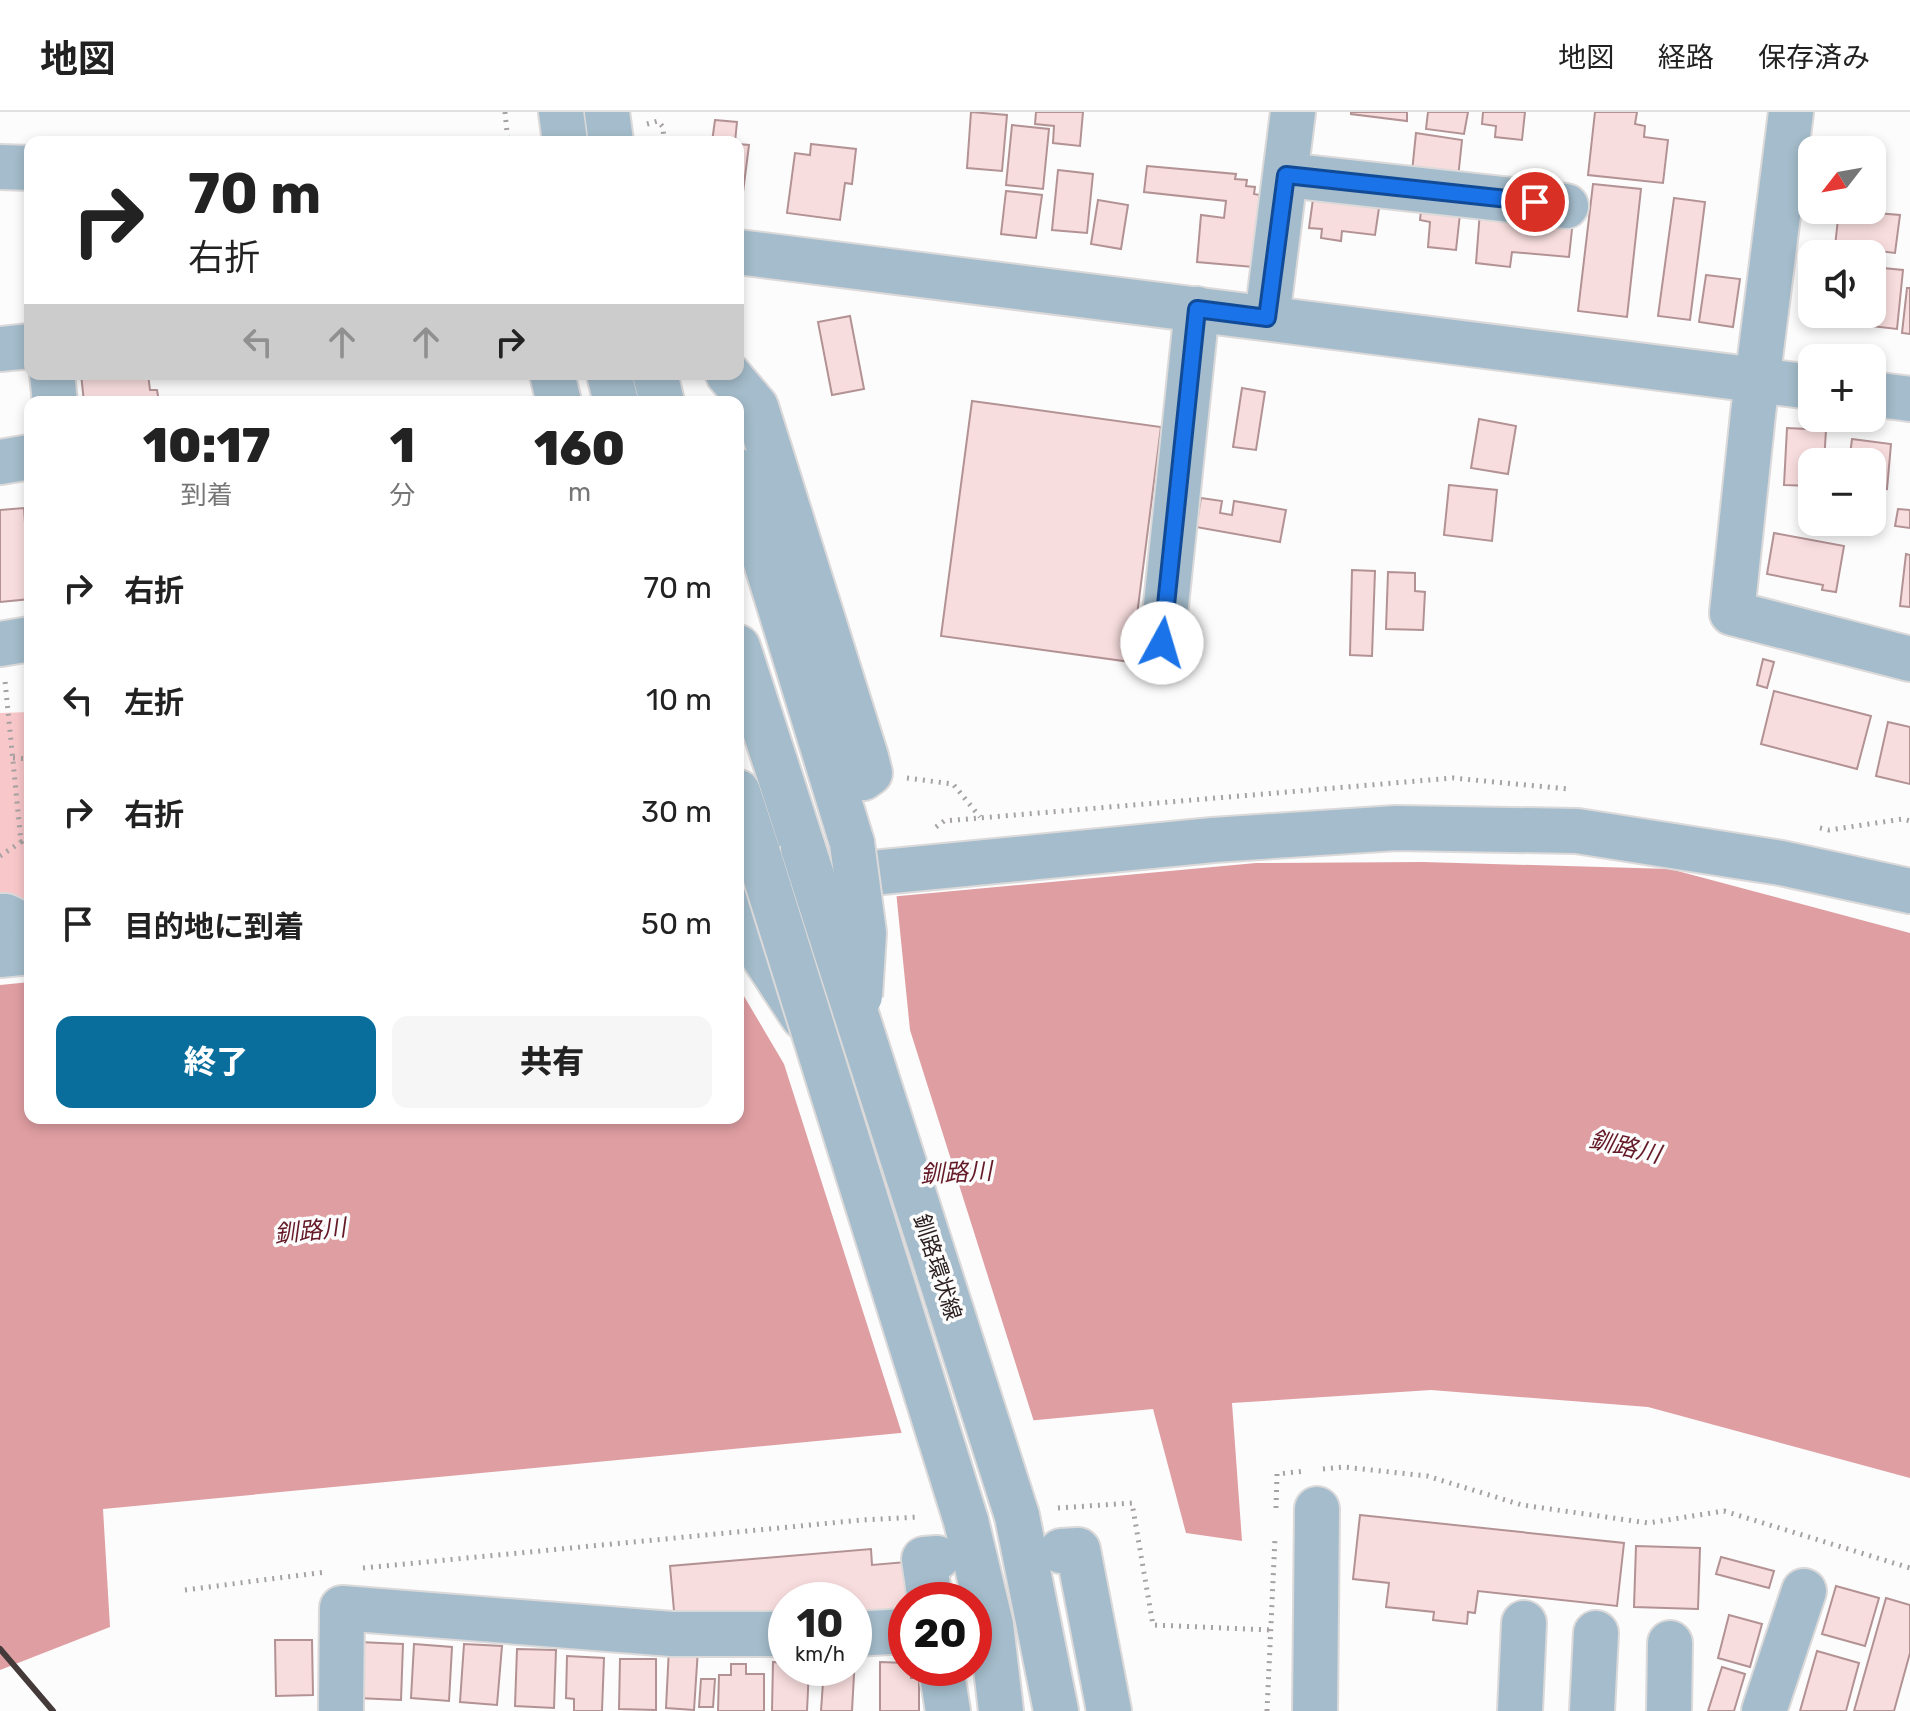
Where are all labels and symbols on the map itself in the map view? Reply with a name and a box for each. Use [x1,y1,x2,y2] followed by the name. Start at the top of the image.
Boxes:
[1798,136,1886,224] north arrow
[1501,168,1569,236] pin
[1120,601,1204,685] position arrow
[1587,1125,1666,1169] water label: 釧路川
[919,1157,996,1189] water label: 釧路川
[908,1211,967,1324] street label: 釧路環状線
[273,1213,350,1249] water label: 釧路川
[888,1582,992,1686] speed limit sign: 20

